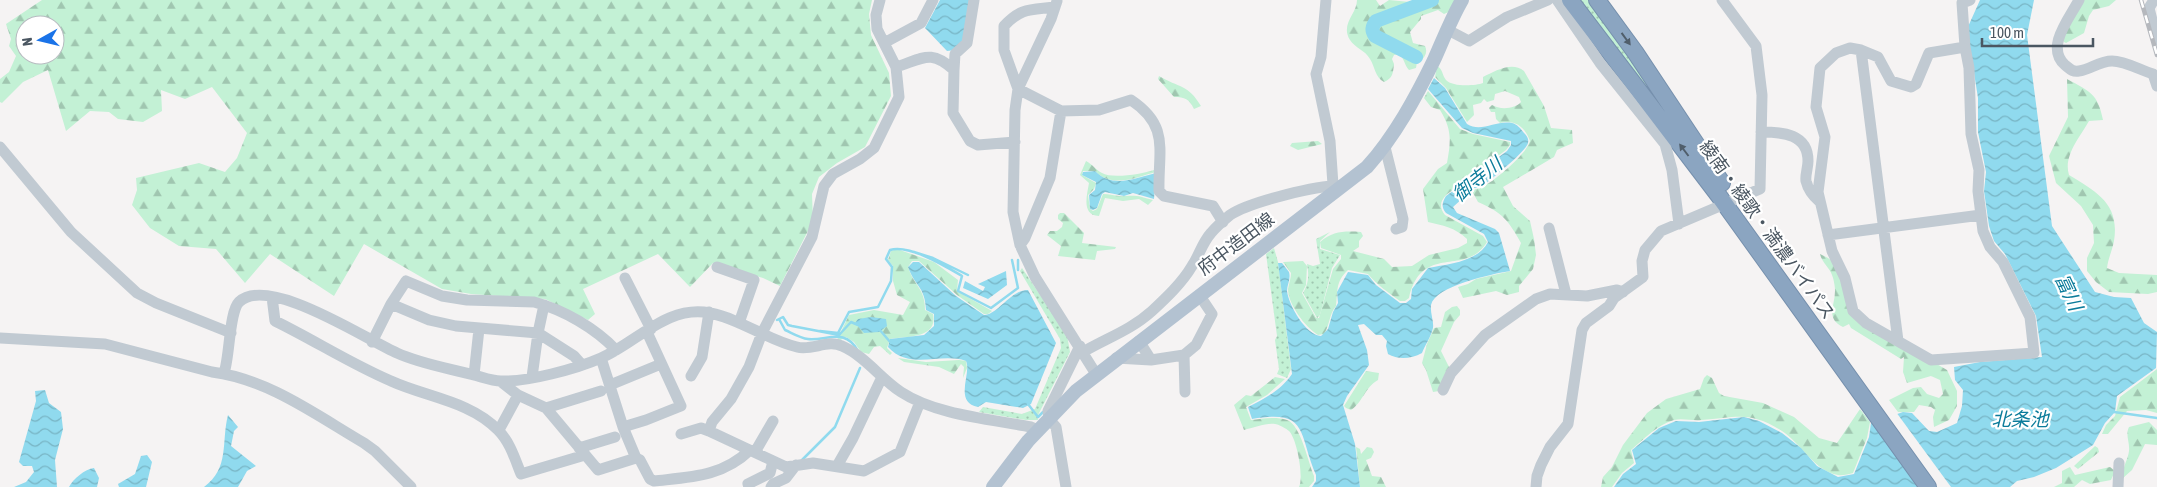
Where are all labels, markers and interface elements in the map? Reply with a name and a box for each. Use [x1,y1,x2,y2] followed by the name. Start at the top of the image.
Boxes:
[15,15,65,65] north arrow
[1982,15,2093,47] scale bar
[1990,24,2024,41] text: 100 m
[1621,32,1631,46] one-way arrow
[19,37,36,47] text: N
[1696,136,1839,323] street label: 綾南・綾歌・満濃バイパス
[1679,144,1690,157] one-way arrow
[1448,151,1508,205] water label: 御寺川
[1193,208,1278,279] street label: 府中造田線
[2051,270,2088,316] water label: 富川
[1991,408,2050,430] water label: 北条池

